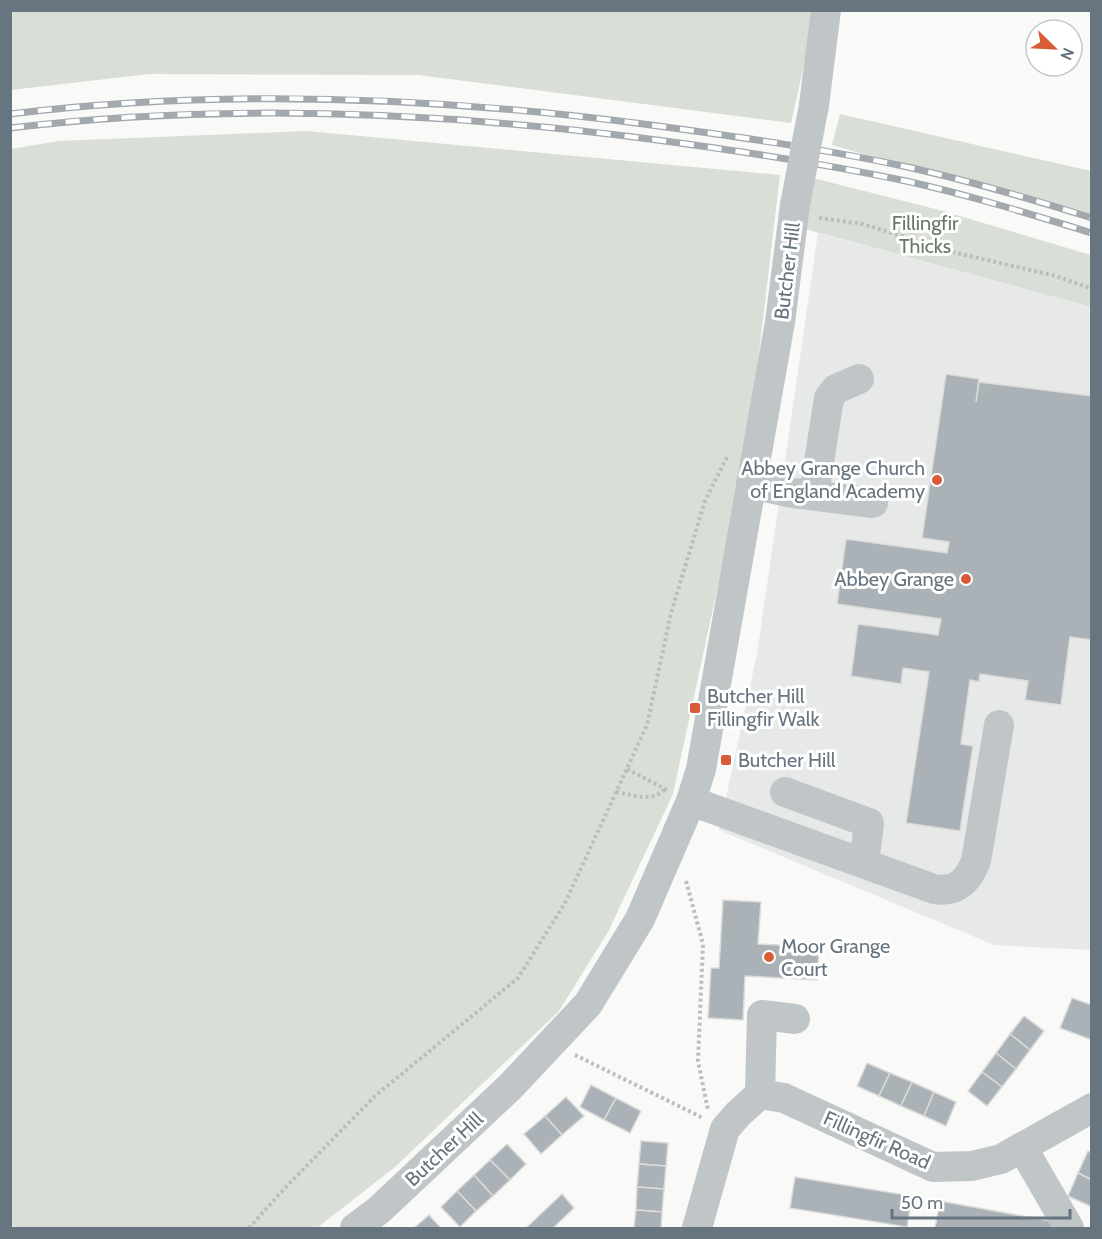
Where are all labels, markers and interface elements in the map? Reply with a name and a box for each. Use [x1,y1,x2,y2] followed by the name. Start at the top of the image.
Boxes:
[1024,18,1084,78] north arrow
[1056,45,1078,63] text: N
[892,211,959,258] park label: Fillingfir Thicks
[769,221,805,321] street label: Butcher Hill
[741,456,925,503] place label: Abbey Grange Church of England Academy
[930,473,944,487] marker: Abbey Grange Church of England Academy
[834,567,954,591] place label: Abbey Grange
[959,572,973,586] marker: Abbey Grange
[707,684,819,731] place label: Butcher Hill Fillingfir Walk
[688,701,702,715] marker: Butcher Hill Fillingfir Walk
[738,748,836,772] place label: Butcher Hill
[719,753,733,767] marker: Butcher Hill
[781,934,890,981] place label: Moor Grange Court
[762,950,776,964] marker: Moor Grange Court
[820,1106,934,1174] street label: Fillingfir Road
[400,1107,488,1191] street label: Butcher Hill
[892,1182,1070,1220] scale bar
[901,1192,943,1214] text: 50 m

